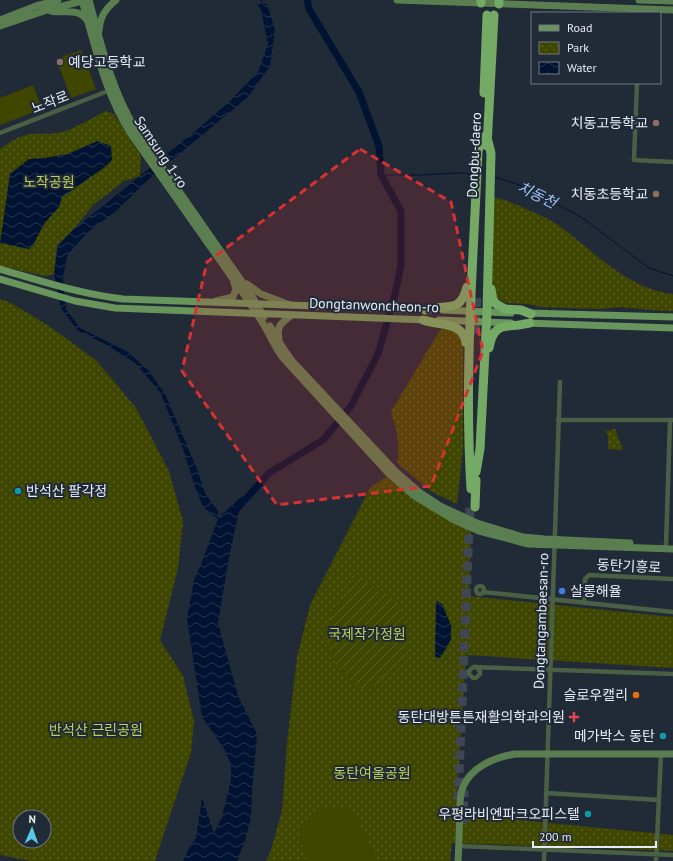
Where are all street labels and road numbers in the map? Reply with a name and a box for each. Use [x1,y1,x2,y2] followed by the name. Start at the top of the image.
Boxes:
[29,87,71,117] street label: 노작로
[463,112,485,198] street label: Dongbu-daero
[130,113,192,191] street label: Samsung 1-ro
[309,294,439,316] street label: Dongtanwoncheon-ro
[530,553,552,689] street label: Dongtangambaesan-ro
[596,555,662,577] street label: 동탄기흥로

